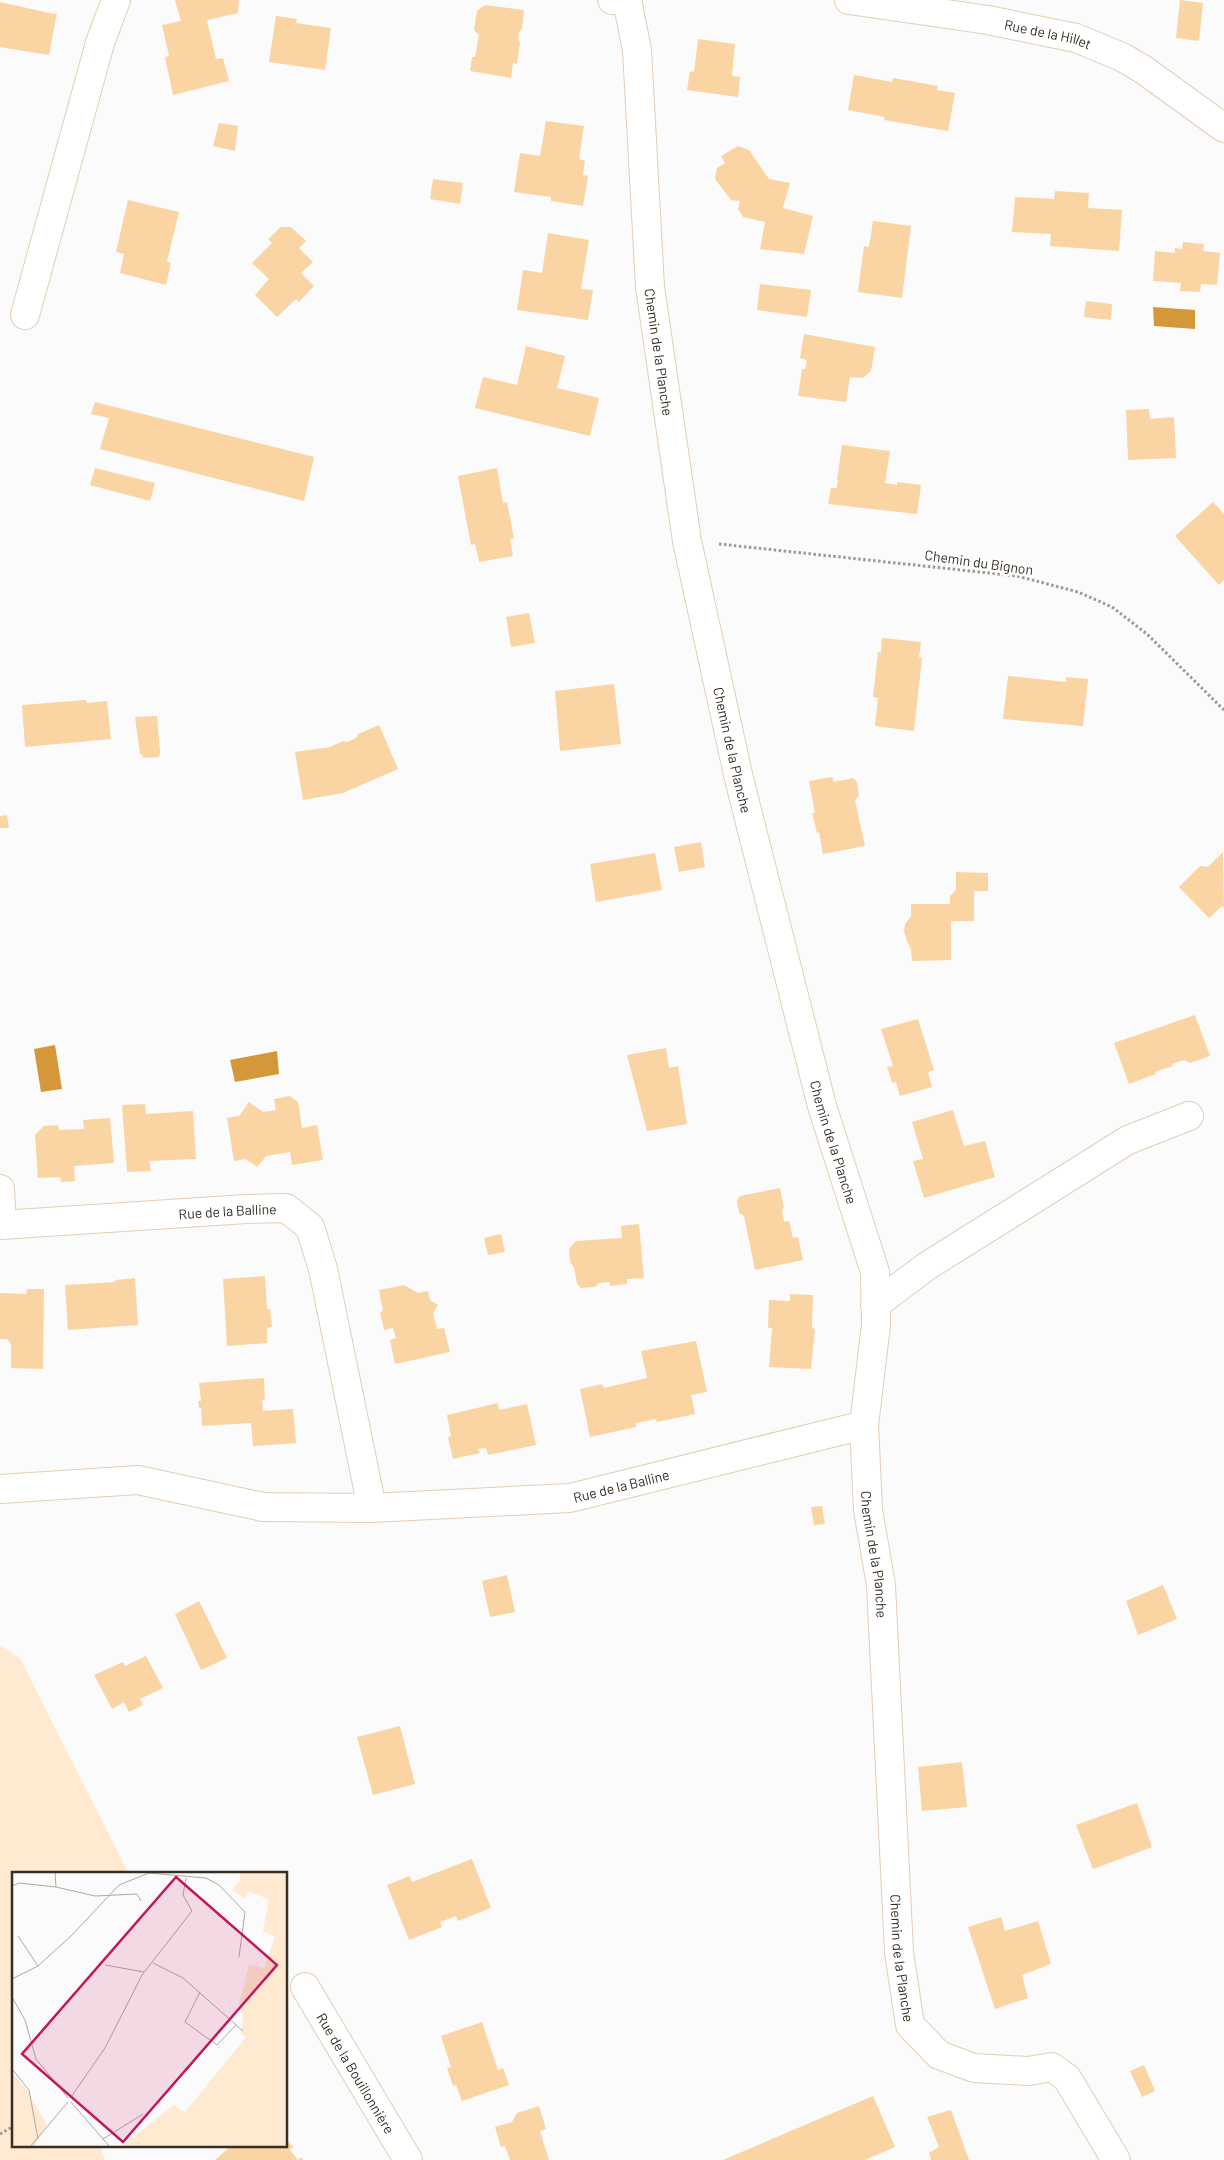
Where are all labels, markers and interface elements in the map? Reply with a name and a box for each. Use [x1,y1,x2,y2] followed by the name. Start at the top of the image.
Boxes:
[1003,15,1094,52] street label: Rue de la Hillet
[642,287,677,417] street label: Chemin de la Planche
[924,546,1034,578] street label: Chemin du Bignon
[711,685,756,815] street label: Chemin de la Planche
[807,1078,861,1206] street label: Chemin de la Planche
[178,1200,277,1222] street label: Rue de la Balline
[571,1465,671,1505] street label: Rue de la Balline
[859,1490,891,1618] street label: Chemin de la Planche
[12,1872,288,2148] inset map
[888,1894,918,2023] street label: Chemin de la Planche
[314,2009,399,2136] street label: Rue de la Bouillonnière

